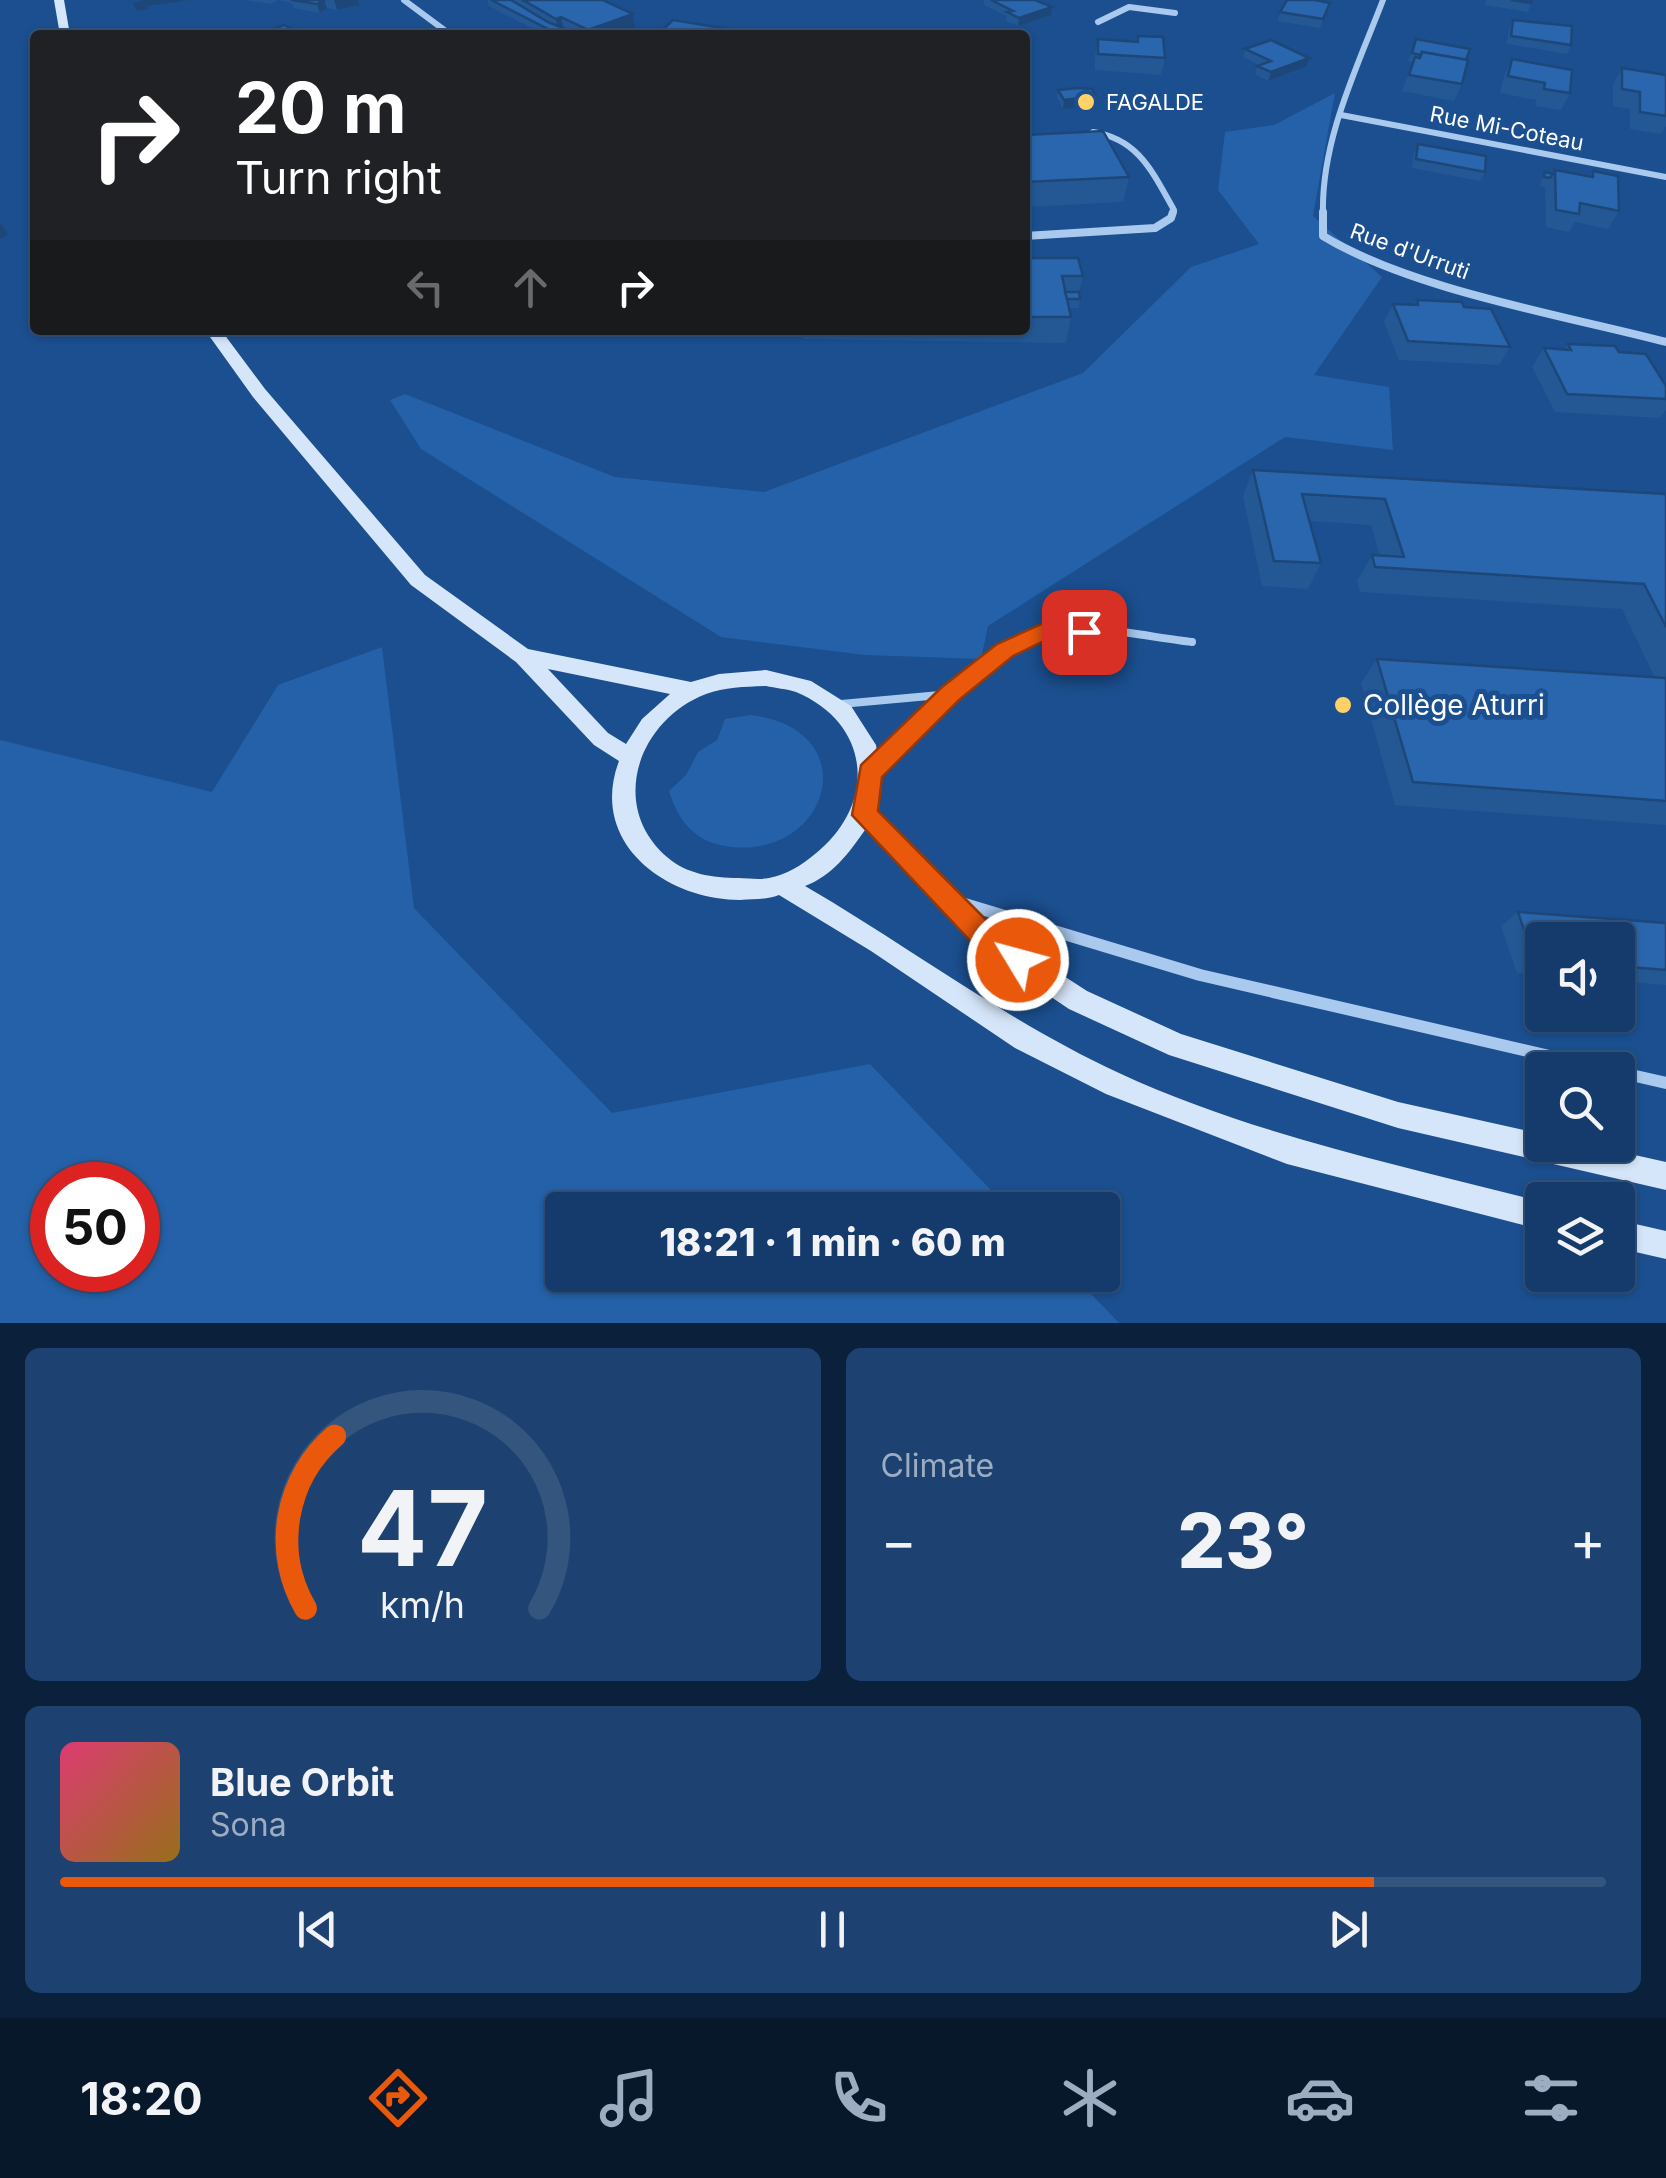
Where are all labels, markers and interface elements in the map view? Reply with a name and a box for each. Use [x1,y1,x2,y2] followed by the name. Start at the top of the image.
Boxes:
[235,65,407,150] text: 20 m
[70,70,200,200] icon: right
[1106,89,1204,115] place label: FAGALDE
[1075,91,1097,113] marker: FAGALDE
[1428,100,1586,156] street label: Rue Mi-Coteau
[235,150,442,205] text: Turn right
[1347,217,1473,285] street label: Rue d'Urruti
[398,260,453,315] icon: left
[503,260,558,315] icon: ahead
[608,260,663,315] icon: right
[1042,590,1127,675] pin
[1057,605,1112,660] icon: arrive
[1363,688,1545,722] place label: Collège Aturri
[1332,694,1354,716] marker: Collège Aturri
[966,908,1070,1012] position arrow
[1525,922,1635,1292] map controls
[1525,922,1635,1032] button: sound
[1525,1052,1635,1162] button: search
[30,1162,160,1292] speed limit sign: 50
[1525,1182,1635,1292] button: layers
[659,1219,1006,1265] text: 18:21 · 1 min · 60 m
[881,1446,994,1485] text: Climate
[357,1465,488,1591] text: 47
[1178,1495,1309,1586] text: 23°
[881,1508,917,1574] text: −
[1570,1508,1606,1574] text: +
[380,1583,465,1627] text: km/h
[210,1759,394,1805] text: Blue Orbit
[210,1805,287,1844] text: Sona
[290,1902,345,1957] icon: previous
[805,1902,860,1957] icon: pause
[1321,1902,1376,1957] icon: next
[363,2063,433,2133] icon: directions
[594,2063,664,2133] icon: music
[824,2063,894,2133] icon: phone
[1055,2063,1125,2133] icon: climate
[1285,2063,1355,2133] icon: car
[1516,2063,1586,2133] icon: filters
[80,2071,203,2126] text: 18:20

